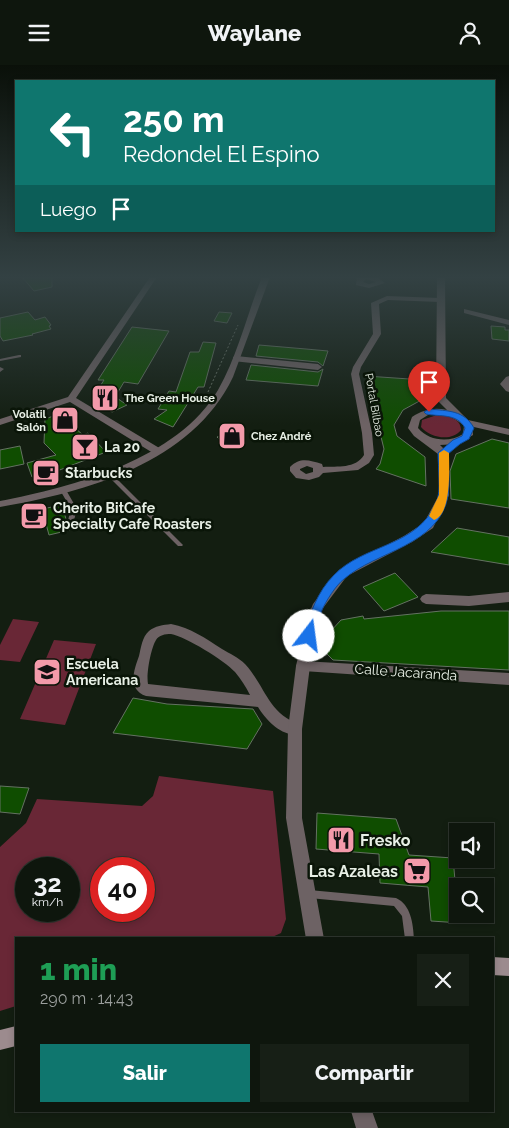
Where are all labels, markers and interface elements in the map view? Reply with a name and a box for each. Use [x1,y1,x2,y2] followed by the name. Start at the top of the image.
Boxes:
[25,19,53,47] icon: menu
[456,19,484,47] icon: person
[208,20,301,46] text: Waylane
[123,99,225,140] text: 250 m
[40,100,105,165] icon: left
[123,141,320,167] text: Redondel El Espino
[107,195,135,223] icon: arrive
[40,198,97,220] text: Luego
[408,361,450,412] pin
[415,368,443,396] icon: arrive
[362,372,386,438] street label: Portal Bilbao
[90,383,120,413] restaurant icon: The Green House
[124,392,215,405] place label: The Green House
[50,405,80,435] shop icon: Volatil Salón
[12,408,46,434] place label: Volatil Salón
[217,421,247,451] shop icon: Chez André
[251,430,312,443] place label: Chez André
[70,432,100,462] bar icon: La 20
[104,439,140,455] place label: La 20
[31,458,61,488] cafe icon: Starbucks
[65,465,132,481] place label: Starbucks
[53,500,212,532] place label: Cherito BitCafe Specialty Cafe Roasters
[19,501,49,531] cafe icon: Cherito BitCafe Specialty Cafe Roasters
[282,609,334,661] position arrow
[66,656,138,688] place label: Escuela Americana
[32,657,62,687] school or university icon: Escuela Americana
[354,660,458,684] street label: Calle Jacaranda
[449,823,494,923] map controls
[449,823,494,868] button: sound
[326,825,356,855] restaurant icon: Fresko
[360,831,411,850] place label: Fresko
[402,856,432,886] supermarket icon: Las Azaleas
[90,857,155,922] speed limit sign: 40
[309,862,398,881] place label: Las Azaleas
[33,868,62,898] text: 32
[449,878,494,923] button: search
[32,895,63,909] text: km/h
[40,952,117,987] text: 1 min
[417,954,469,1006] button: close
[40,989,133,1008] text: 290 m · 14:43
[40,1044,250,1102] button: Salir
[260,1044,469,1102] button: Compartir

